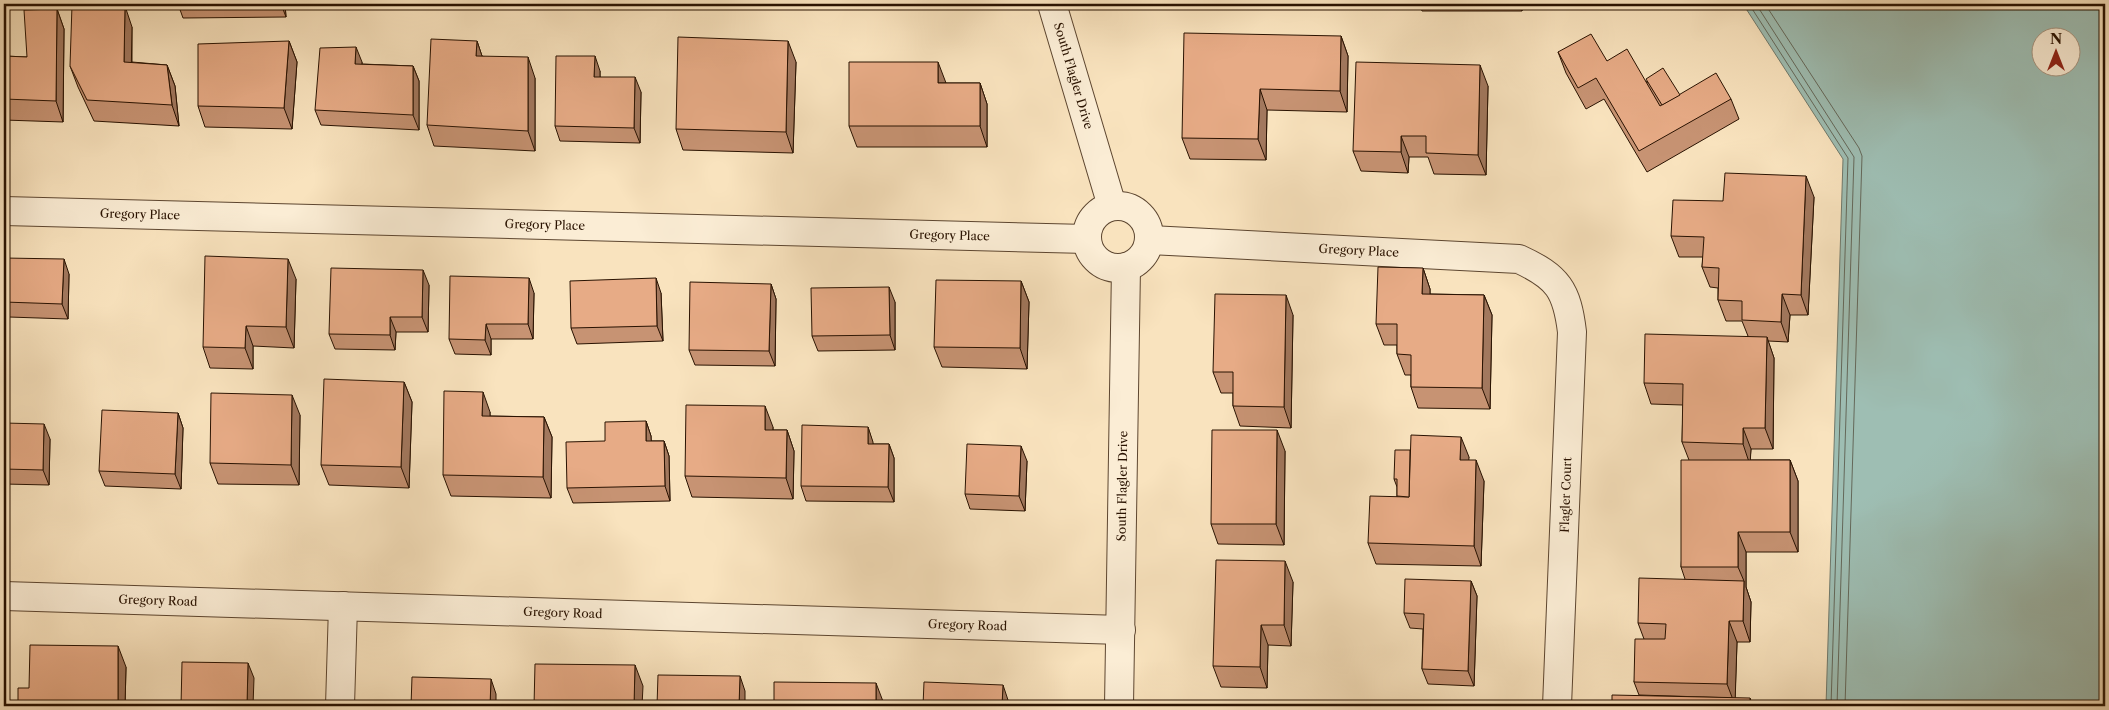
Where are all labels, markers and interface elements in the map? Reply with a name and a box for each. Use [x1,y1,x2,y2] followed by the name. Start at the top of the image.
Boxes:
[1051,21,1097,131] street label: South Flagler Drive
[2032,28,2082,78] north arrow
[2050,30,2062,48] text: N
[100,205,181,223] street label: Gregory Place
[504,216,585,233] street label: Gregory Place
[909,226,990,243] street label: Gregory Place
[1318,241,1400,260] street label: Gregory Place
[1114,430,1130,541] street label: South Flagler Drive
[1557,456,1574,533] street label: Flagler Court
[118,591,198,609] street label: Gregory Road
[523,604,603,621] street label: Gregory Road
[928,616,1008,634] street label: Gregory Road

